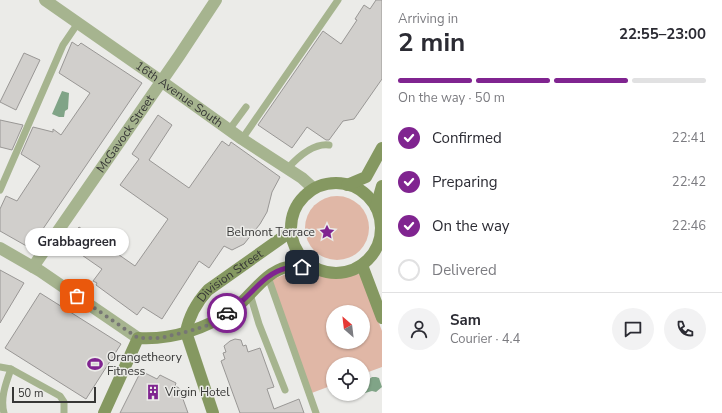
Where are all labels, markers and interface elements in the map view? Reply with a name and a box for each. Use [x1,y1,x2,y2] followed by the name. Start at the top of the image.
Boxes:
[398,10,458,28] text: Arriving in
[619,24,706,44] text: 22:55–23:00
[398,25,465,60] text: 2 min
[132,57,226,131] street label: 16th Avenue South
[398,89,505,107] text: On the way · 50 m
[93,91,158,176] street label: McGavock Street
[398,127,420,149] icon: check
[432,128,502,148] text: Confirmed
[672,129,706,147] text: 22:41
[398,171,420,193] icon: check
[432,172,497,192] text: Preparing
[672,173,706,191] text: 22:42
[398,215,420,237] icon: check
[432,216,510,236] text: On the way
[672,217,706,235] text: 22:46
[318,223,336,241] place icon: Belmont Terrace
[227,224,315,240] place label: Belmont Terrace
[25,228,129,256] callout: Grabbagreen
[38,233,116,251] text: Grabbagreen
[193,245,267,305] street label: Division Street
[285,250,319,284] pin
[291,256,313,278] icon: home
[432,260,497,280] text: Delivered
[60,279,94,313] pin
[66,285,88,307] icon: bag
[207,293,247,333] courier
[216,302,238,324] icon: car
[326,305,370,349] north arrow
[326,305,370,401] map controls
[398,308,440,350] button: person
[612,308,654,350] button: chat
[664,308,706,350] button: phone
[450,310,481,330] text: Sam
[450,330,520,348] text: Courier · 4.4
[107,349,183,379] place label: Orangetheory Fitness
[86,355,104,373] sports icon: Orangetheory Fitness
[326,357,370,401] button: locate
[144,383,162,401] building icon: Virgin Hotel
[164,384,230,400] place label: Virgin Hotel
[12,385,96,404] scale bar
[18,386,43,401] text: 50 m

